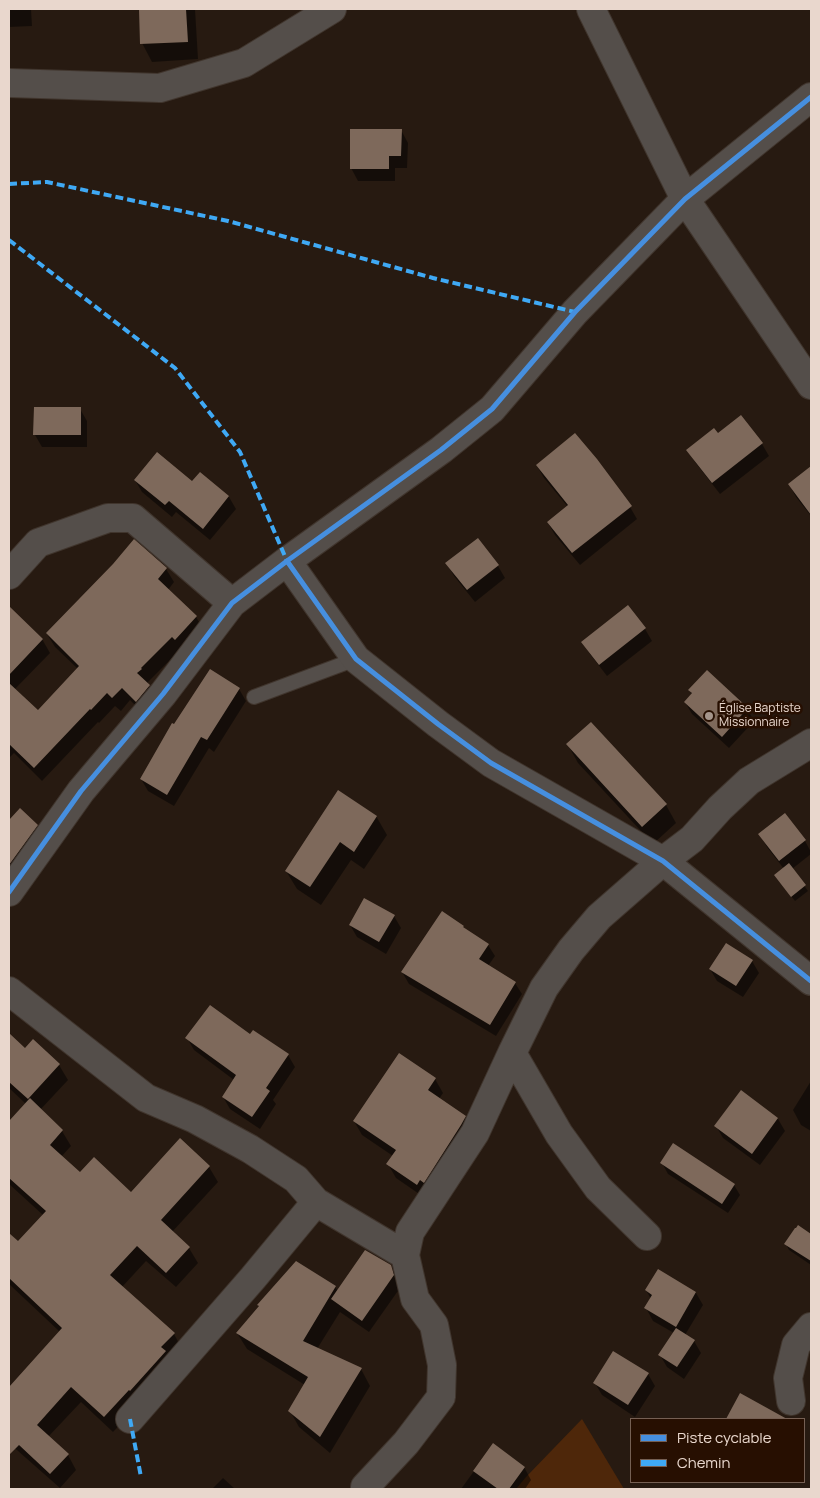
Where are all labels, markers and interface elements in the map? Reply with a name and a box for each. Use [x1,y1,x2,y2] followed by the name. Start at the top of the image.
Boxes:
[719,702,801,730] place label: Église Baptiste Missionnaire
[703,710,715,722] marker: Église Baptiste Missionnaire
[630,1418,805,1483] legend
[677,1427,772,1448] text: Piste cyclable
[677,1452,730,1473] text: Chemin

